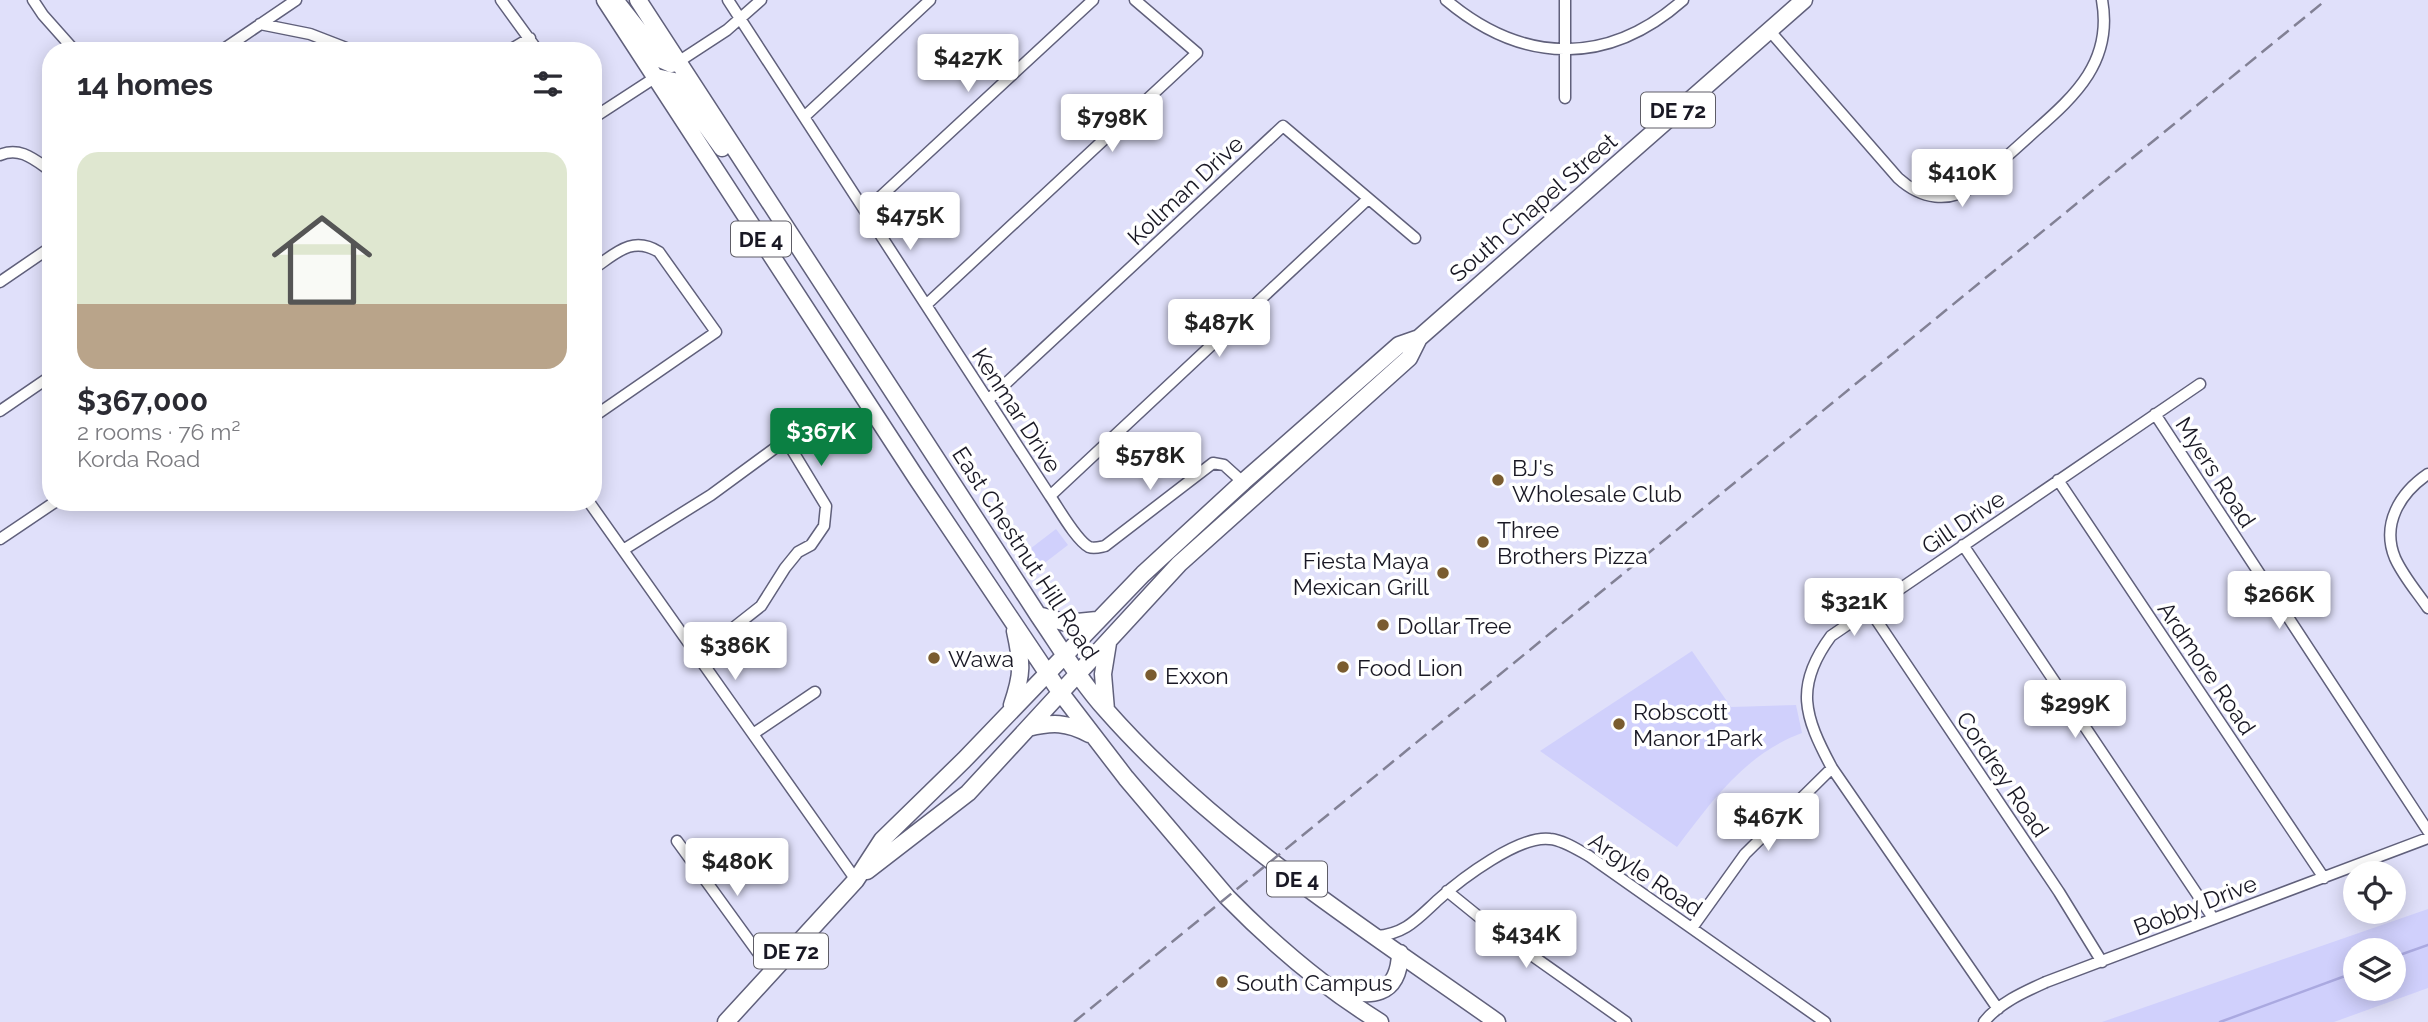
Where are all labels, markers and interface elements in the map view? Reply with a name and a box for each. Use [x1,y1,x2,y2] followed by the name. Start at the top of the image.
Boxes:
[919,34,1017,94] pin: $427K
[934,43,1002,70] text: $427K
[529,65,567,103] icon: filters
[77,67,213,102] text: 14 homes
[1641,92,1715,128] road number: DE 72
[1063,94,1161,154] pin: $798K
[1077,103,1147,130] text: $798K
[1444,127,1622,287] street label: South Chapel Street
[1122,130,1248,250] street label: Kollman Drive
[1913,150,2011,209] pin: $410K
[1928,158,1996,185] text: $410K
[861,192,959,252] pin: $475K
[259,197,385,323] icon: home
[876,201,944,228] text: $475K
[731,222,791,256] road number: DE 4
[1170,300,1268,359] pin: $487K
[1184,308,1254,335] text: $487K
[967,343,1067,477] street label: Kenmar Drive
[77,383,208,418] text: $367,000
[772,408,870,468] pin: $367K
[2170,412,2262,532] street label: Myers Road
[786,417,856,444] text: $367K
[77,418,240,445] text: 2 rooms · 76 m²
[1101,433,1199,492] pin: $578K
[1115,441,1185,468] text: $578K
[947,442,1105,664] street label: East Chestnut Hill Road
[77,445,200,472] text: Korda Road
[1512,454,1682,507] place label: BJ's Wholesale Club
[1490,472,1506,488] marker: BJ's Wholesale Club
[1916,485,2010,559] street label: Gill Drive
[1497,516,1648,569] place label: Three Brothers Pizza
[1475,534,1491,550] marker: Three Brothers Pizza
[1293,547,1430,600] place label: Fiesta Maya Mexican Grill
[1435,565,1451,581] marker: Fiesta Maya Mexican Grill
[2230,572,2328,631] pin: $266K
[1805,578,1903,638] pin: $321K
[2244,580,2314,607] text: $266K
[1820,587,1888,614] text: $321K
[2153,596,2261,740] street label: Ardmore Road
[1397,612,1512,639] place label: Dollar Tree
[1375,617,1391,633] marker: Dollar Tree
[686,622,784,682] pin: $386K
[700,631,770,658] text: $386K
[948,645,1014,672] place label: Wawa
[926,650,942,666] marker: Wawa
[1357,654,1463,681] place label: Food Lion
[1335,659,1351,675] marker: Food Lion
[1165,662,1229,689] place label: Exxon
[1143,667,1159,683] marker: Exxon
[2026,680,2124,740] pin: $299K
[2040,689,2110,716] text: $299K
[1633,698,1763,751] place label: Robscott Manor 1Park
[1951,706,2055,842] street label: Cordrey Road
[1611,716,1627,732] marker: Robscott Manor 1Park
[1719,794,1817,853] pin: $467K
[1733,802,1803,829] text: $467K
[1584,826,1708,922] street label: Argyle Road
[688,838,786,898] pin: $480K
[701,847,773,874] text: $480K
[2343,861,2406,1001] map controls
[2343,861,2406,924] button: locate
[1267,862,1327,896] road number: DE 4
[2130,869,2260,941] street label: Bobby Drive
[1477,911,1575,970] pin: $434K
[1491,919,1561,946] text: $434K
[754,934,828,968] road number: DE 72
[2343,938,2406,1001] button: layers
[1236,969,1393,996] place label: South Campus
[1214,974,1230,990] marker: South Campus

